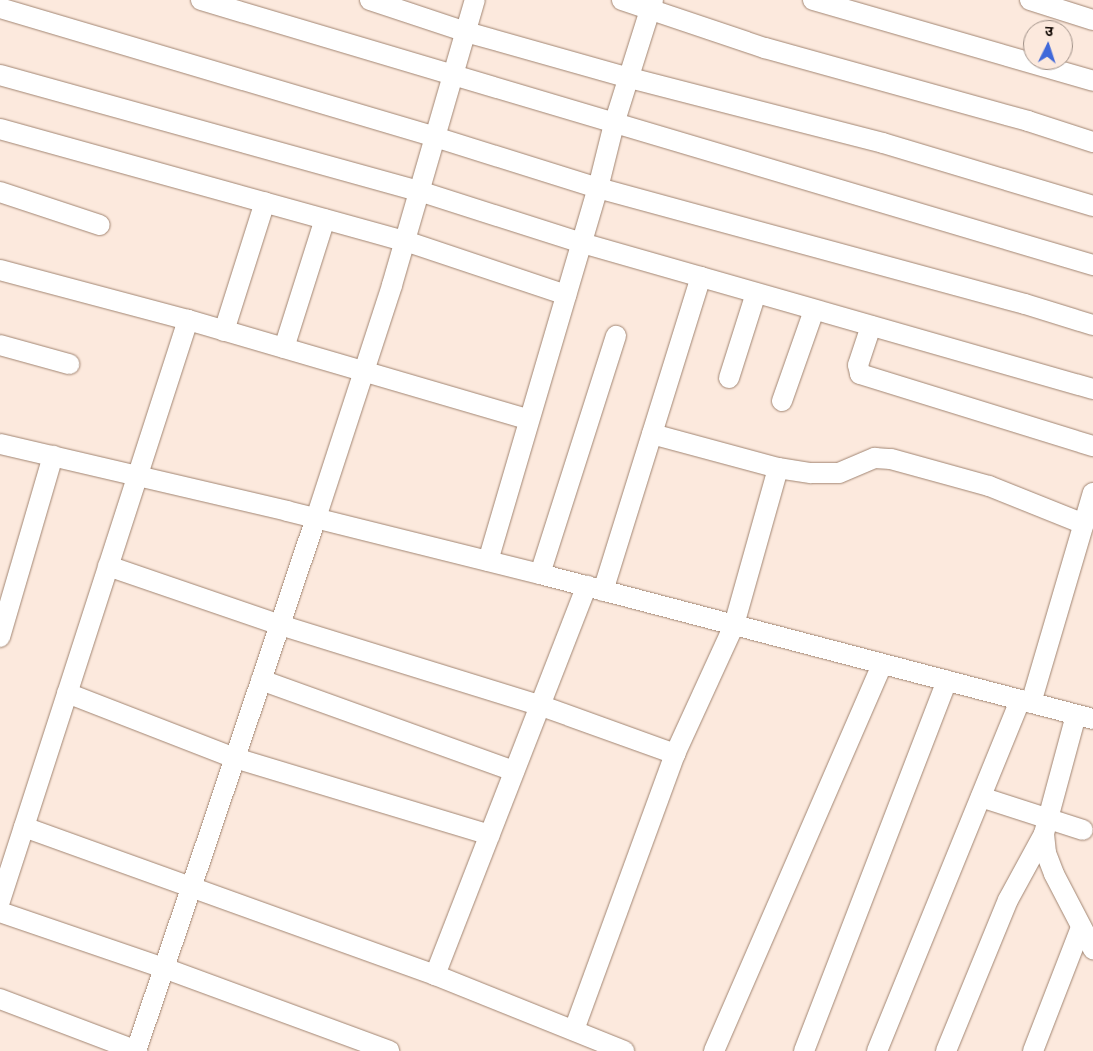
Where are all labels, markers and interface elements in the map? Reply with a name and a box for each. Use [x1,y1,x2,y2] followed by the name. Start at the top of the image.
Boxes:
[1023,20,1073,70] north arrow
[1044,21,1054,41] text: उ

